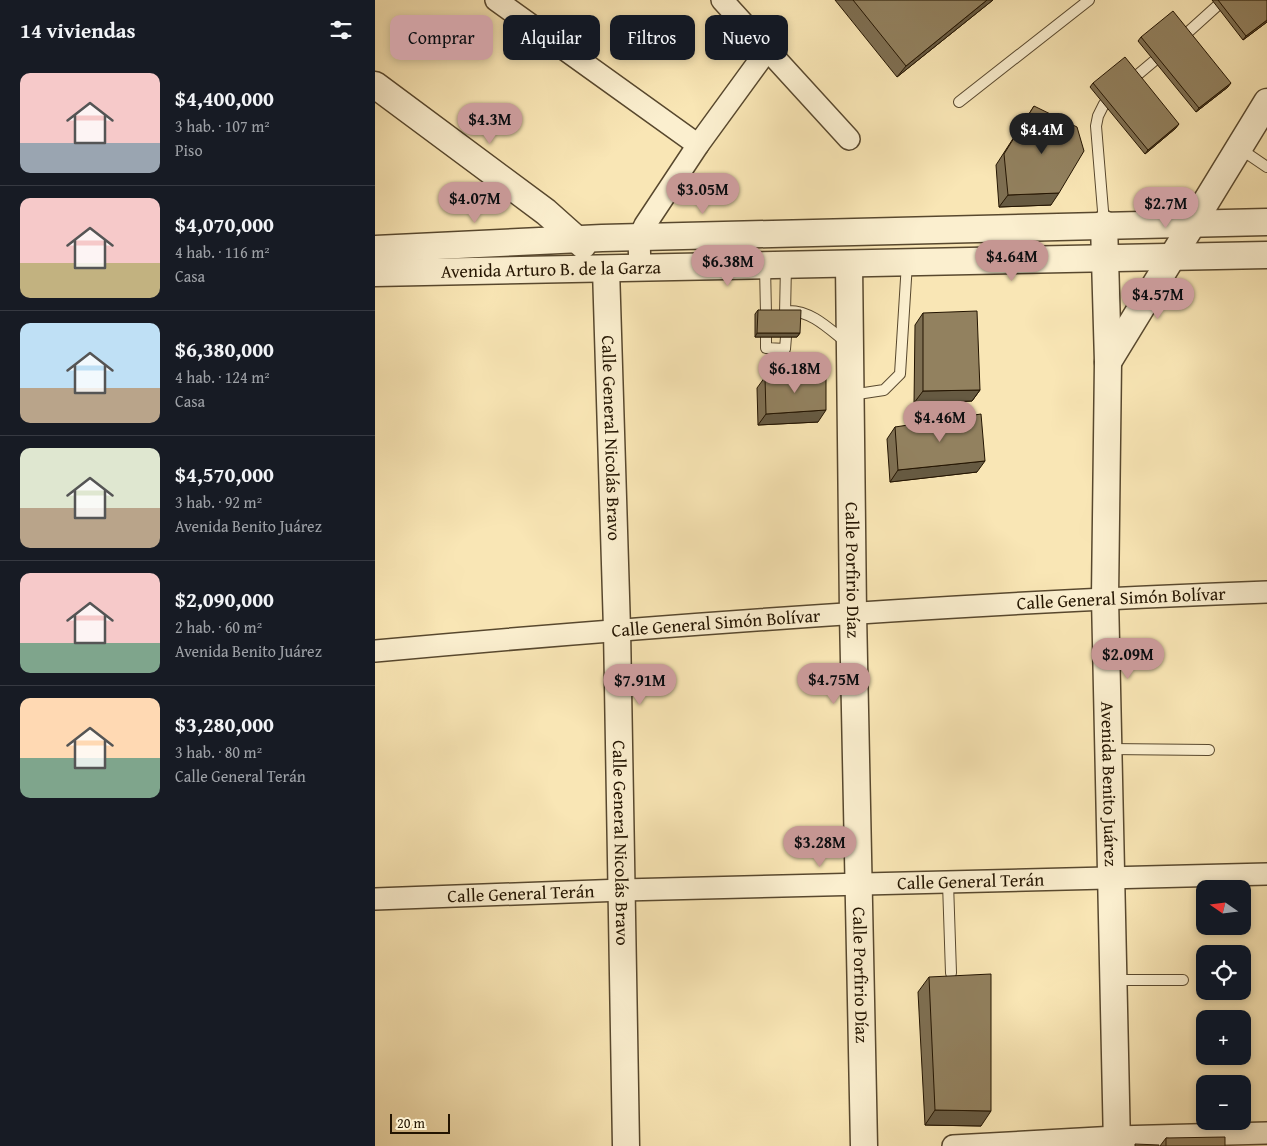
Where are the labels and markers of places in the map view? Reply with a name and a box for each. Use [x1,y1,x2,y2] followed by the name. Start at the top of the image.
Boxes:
[455,102,525,145] pin: $4.3M
[1007,112,1077,155] pin: $4.4M
[662,172,744,215] pin: $3.05M
[434,182,516,224] pin: $4.07M
[1131,186,1201,229] pin: $2.7M
[971,240,1053,282] pin: $4.64M
[687,244,769,287] pin: $6.38M
[1117,278,1199,320] pin: $4.57M
[754,352,836,394] pin: $6.18M
[899,400,981,443] pin: $4.46M
[1087,638,1169,680] pin: $2.09M
[793,662,875,705] pin: $4.75M
[599,664,681,706] pin: $7.91M
[779,826,861,868] pin: $3.28M

